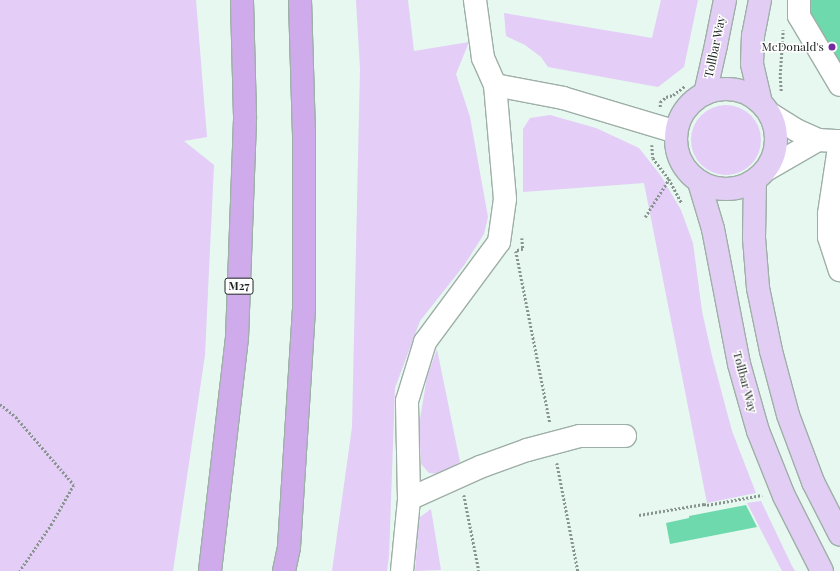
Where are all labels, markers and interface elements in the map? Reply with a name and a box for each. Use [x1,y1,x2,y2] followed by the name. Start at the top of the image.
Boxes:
[701,14,729,80] street label: Tollbar Way
[762,40,824,54] place label: McDonald's
[827,42,837,52] marker: McDonald's
[224,277,254,295] road number: M27
[730,349,760,415] street label: Tollbar Way

